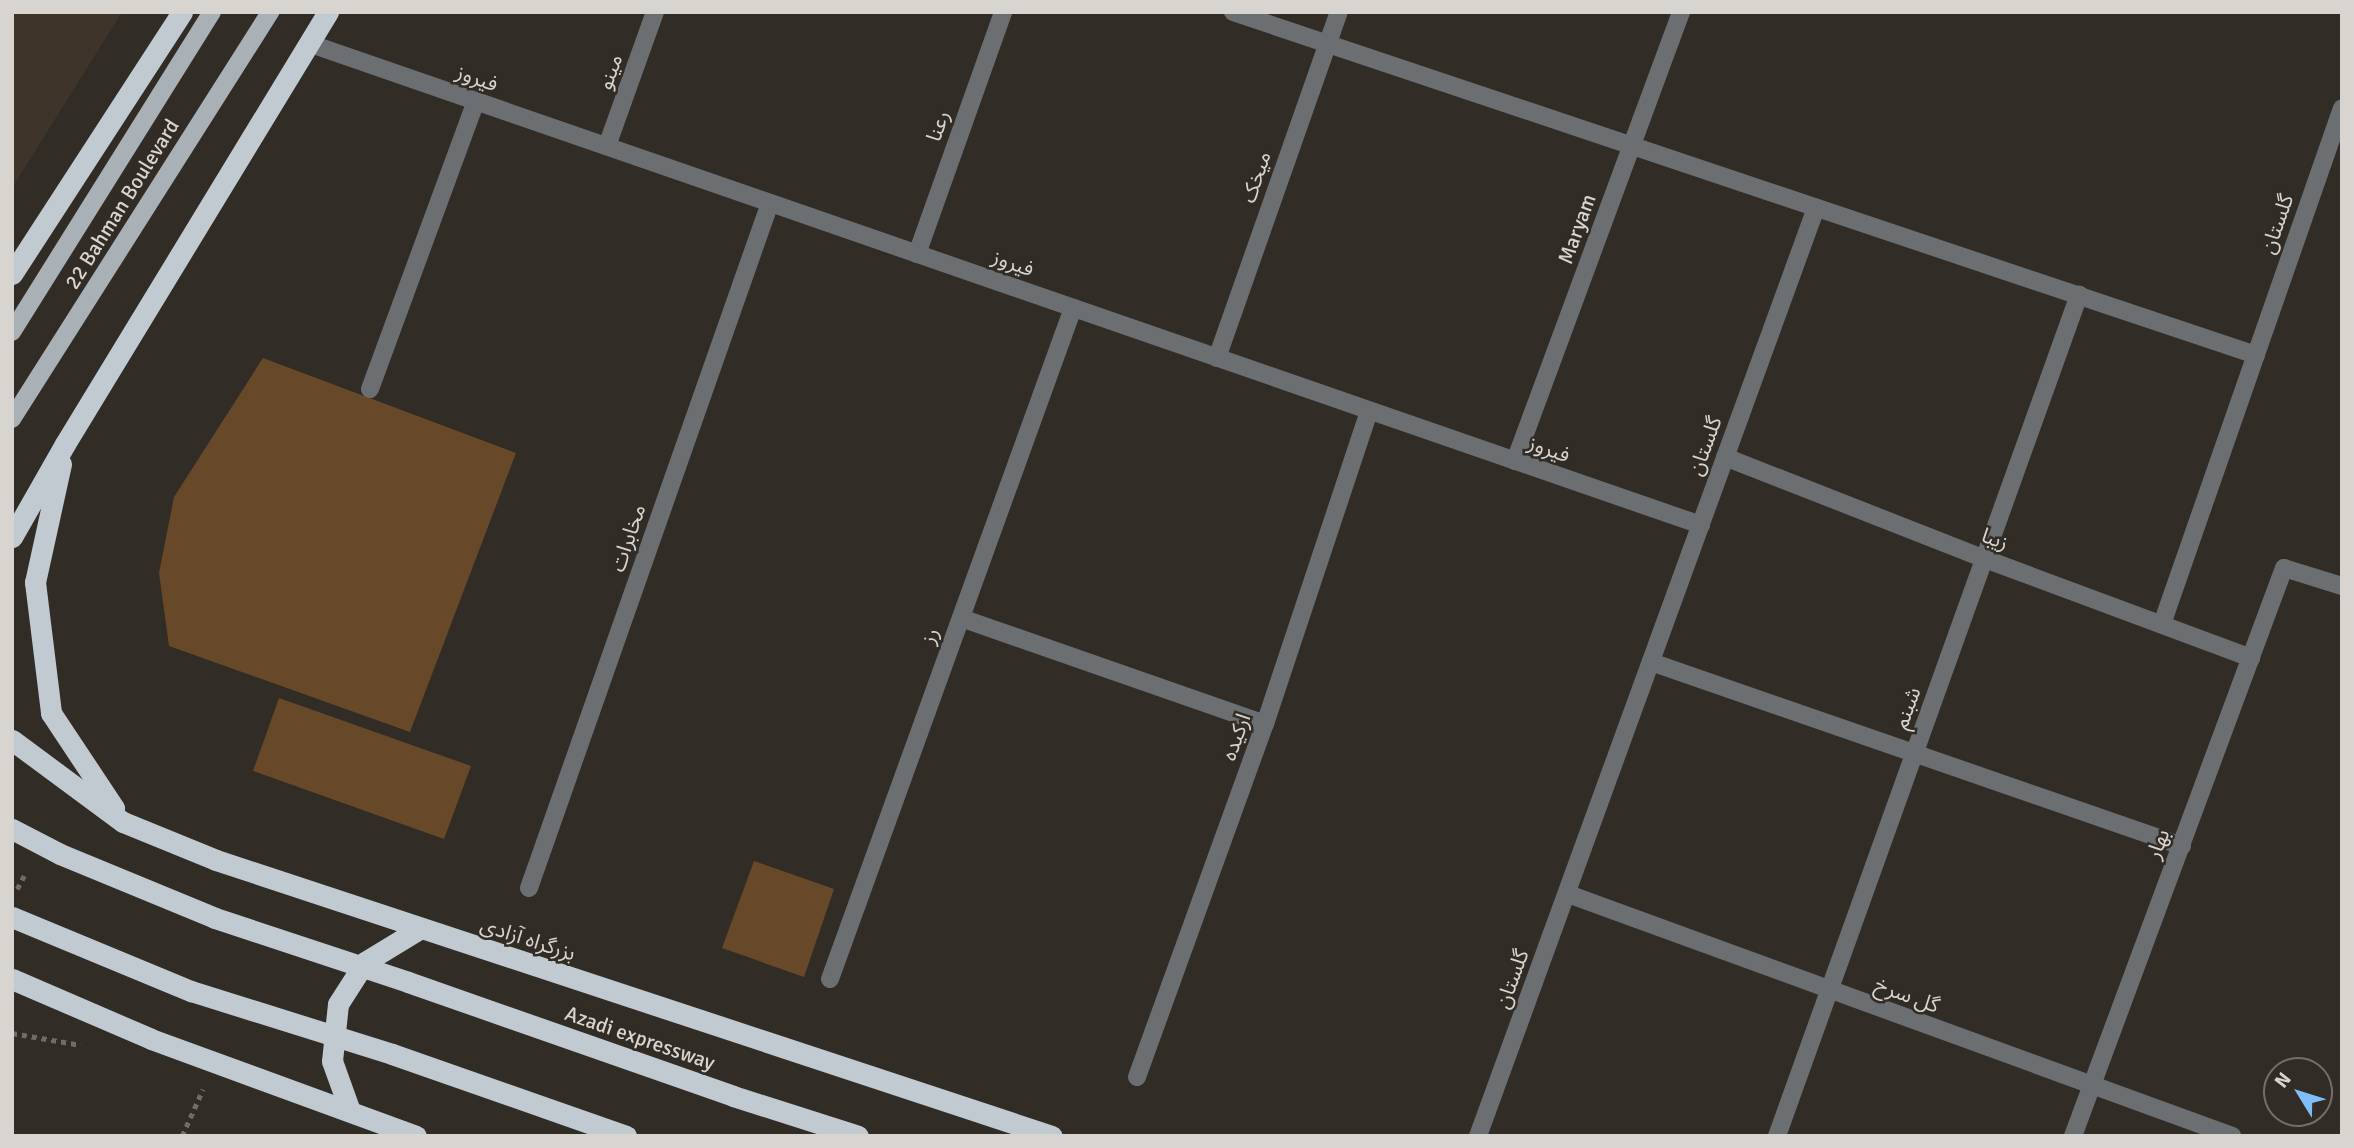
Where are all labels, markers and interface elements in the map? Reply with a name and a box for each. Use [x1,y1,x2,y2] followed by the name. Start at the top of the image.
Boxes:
[592,51,628,93] street label: مینو
[453,59,501,97] street label: فیروز
[921,107,955,145] street label: رعنا
[59,114,185,294] street label: 22 Bahman Boulevard
[1236,148,1276,206] street label: میخک
[1553,190,1601,268] street label: Maryam
[2255,191,2299,257] street label: گلستان
[989,244,1037,282] street label: فیروز
[1683,413,1727,479] street label: گلستان
[1525,430,1573,468] street label: فیروز
[605,501,651,575] street label: مخابرات
[1978,522,2012,556] street label: زیبا
[916,624,944,648] street label: رز
[1888,684,1926,732] street label: شبنم
[1216,710,1256,764] street label: ارکیده
[2141,825,2175,863] street label: بهار
[477,912,579,966] street label: بزرگراه آزادی
[1490,946,1534,1012] street label: گلستان
[1871,972,1943,1018] street label: گل سرخ
[562,1001,718,1075] street label: Azadi expressway
[2263,1057,2333,1127] north arrow
[2270,1068,2297,1093] text: N

